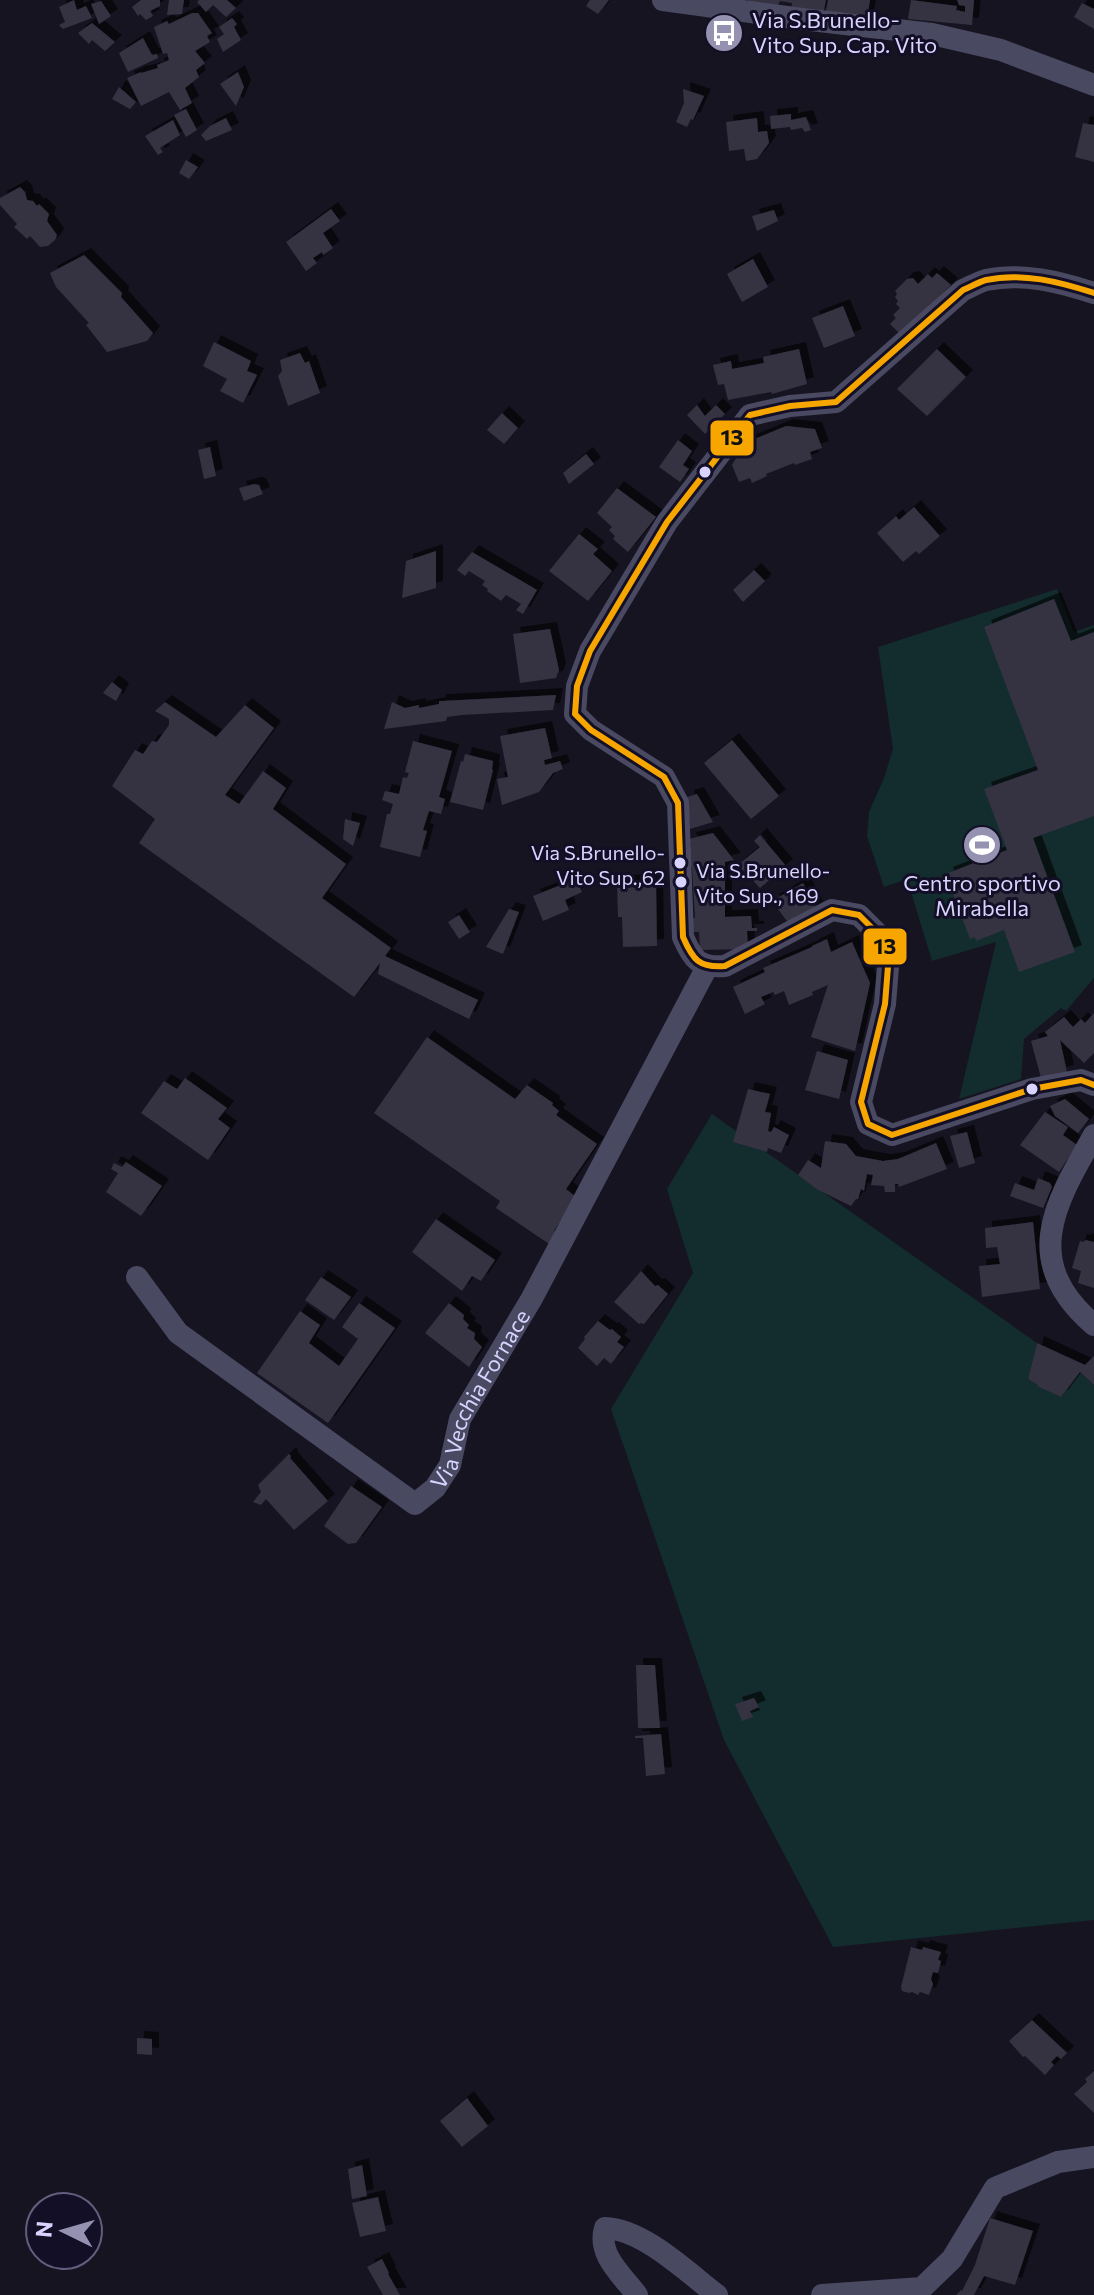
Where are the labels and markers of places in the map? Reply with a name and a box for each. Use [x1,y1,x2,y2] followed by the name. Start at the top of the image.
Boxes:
[752,6,937,58] place label: Via S.Brunello- Vito Sup. Cap. Vito
[703,12,745,54] bus stop icon: Via S.Brunello- Vito Sup. Cap. Vito
[697,464,713,480] unlabelled marker
[961,824,1003,866] sports icon: Centro sportivo Mirabella
[531,840,665,889] place label: Via S.Brunello- Vito Sup.,62
[672,855,688,871] marker: Via S.Brunello- Vito Sup.,62
[696,858,830,907] place label: Via S.Brunello- Vito Sup., 169
[903,869,1061,921] place label: Centro sportivo Mirabella
[673,874,689,890] marker: Via S.Brunello- Vito Sup., 169
[1024,1081,1040,1097] unlabelled marker

